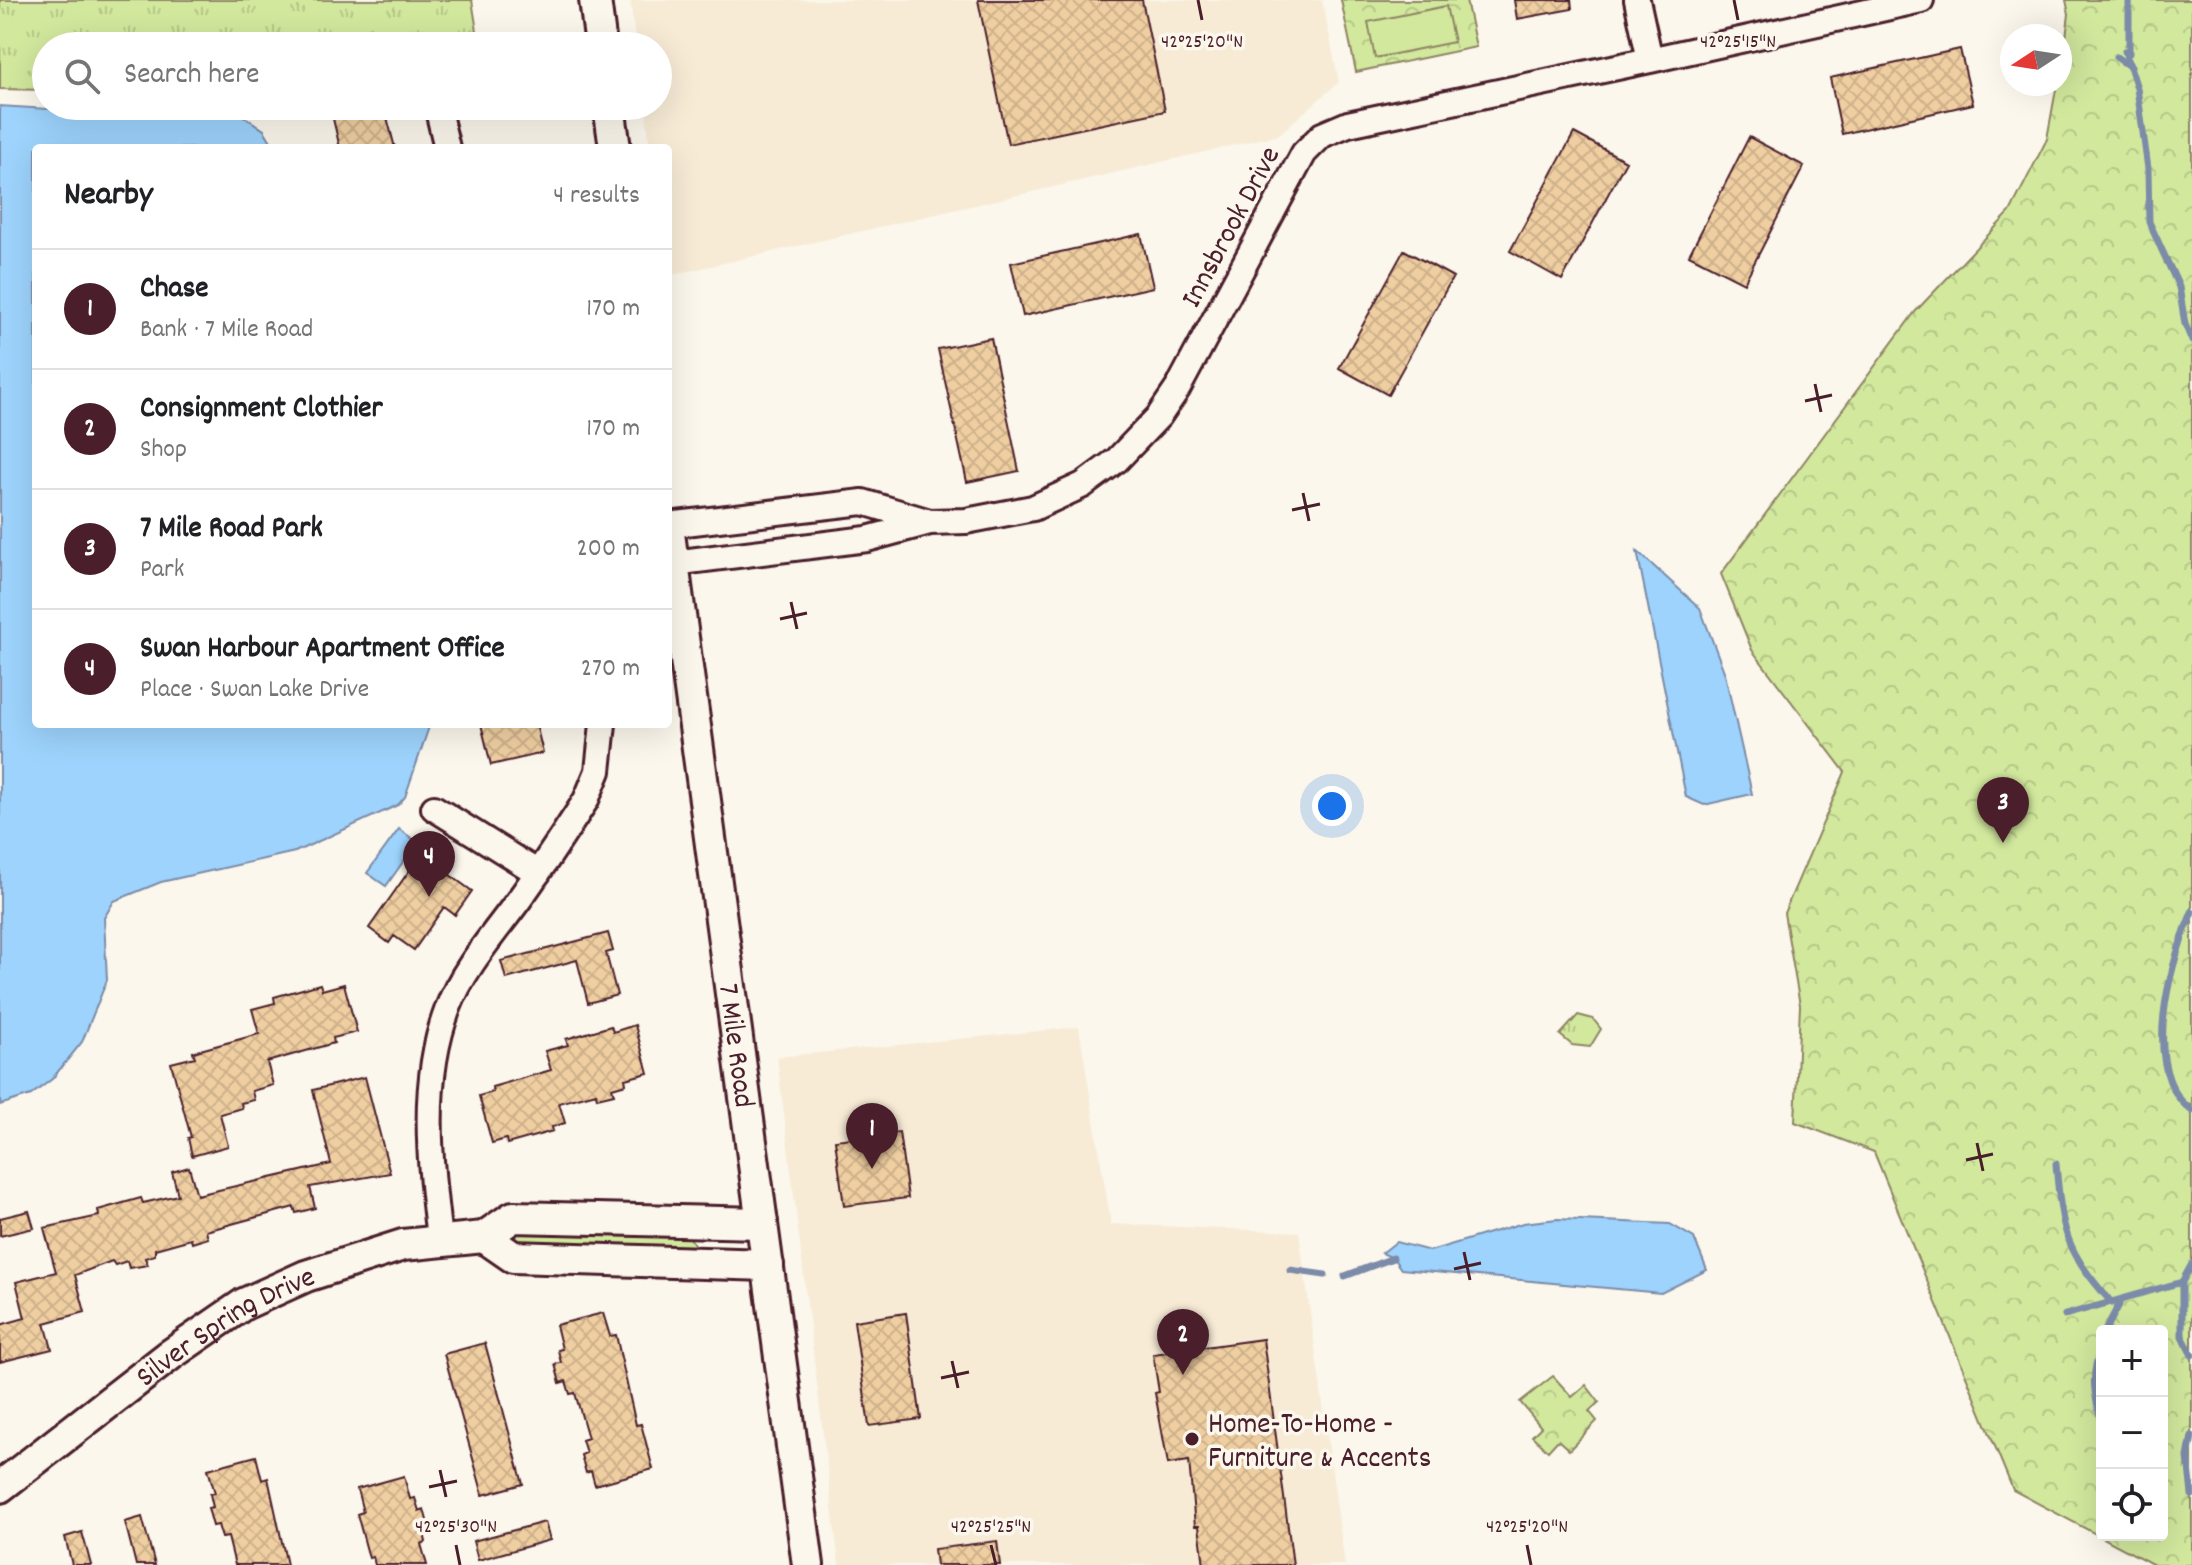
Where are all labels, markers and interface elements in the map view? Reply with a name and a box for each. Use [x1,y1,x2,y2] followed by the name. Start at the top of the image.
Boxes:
[2000,24,2072,96] north arrow
[1161,29,1243,57] text: 42°25'20"N
[1700,29,1776,57] text: 42°25'15"N
[32,32,672,120] search box
[60,54,104,98] icon: search
[124,55,260,98] text: Search here
[1172,140,1294,317] street label: Innsbrook Drive
[64,172,153,221] text: Nearby
[553,178,640,215] text: 4 results
[140,269,208,312] text: Chase
[87,291,93,328] text: 1
[586,291,640,328] text: 170 m
[140,312,313,349] text: Bank · 7 Mile Road
[140,389,383,432] text: Consignment Clothier
[84,411,96,448] text: 2
[586,411,640,448] text: 170 m
[140,432,187,469] text: Shop
[140,509,323,552] text: 7 Mile Road Park
[84,531,96,568] text: 3
[576,531,640,568] text: 200 m
[140,552,184,589] text: Park
[140,629,505,672] text: Swan Harbour Apartment Office
[85,651,95,688] text: 4
[581,651,640,688] text: 270 m
[140,672,369,709] text: Place · Swan Lake Drive
[1977,777,2029,843] pin: 3
[1312,786,1352,826] your location
[403,831,455,897] pin: 4
[704,981,763,1111] street label: 7 Mile Road
[846,1103,898,1169] pin: 1
[128,1258,321,1400] street label: Silver Spring Drive
[1157,1309,1209,1375] pin: 2
[2096,1325,2168,1541] map controls
[2096,1325,2168,1397] button: +
[2096,1397,2168,1469] button: −
[1208,1405,1431,1482] place label: Home-To-Home - Furniture & Accents
[1183,1430,1201,1448] marker: Home-To-Home - Furniture & Accents
[2096,1469,2168,1541] button: locate
[415,1514,497,1542] text: 42°25'30"N
[951,1514,1031,1542] text: 42°25'25"N
[1486,1514,1568,1542] text: 42°25'20"N

